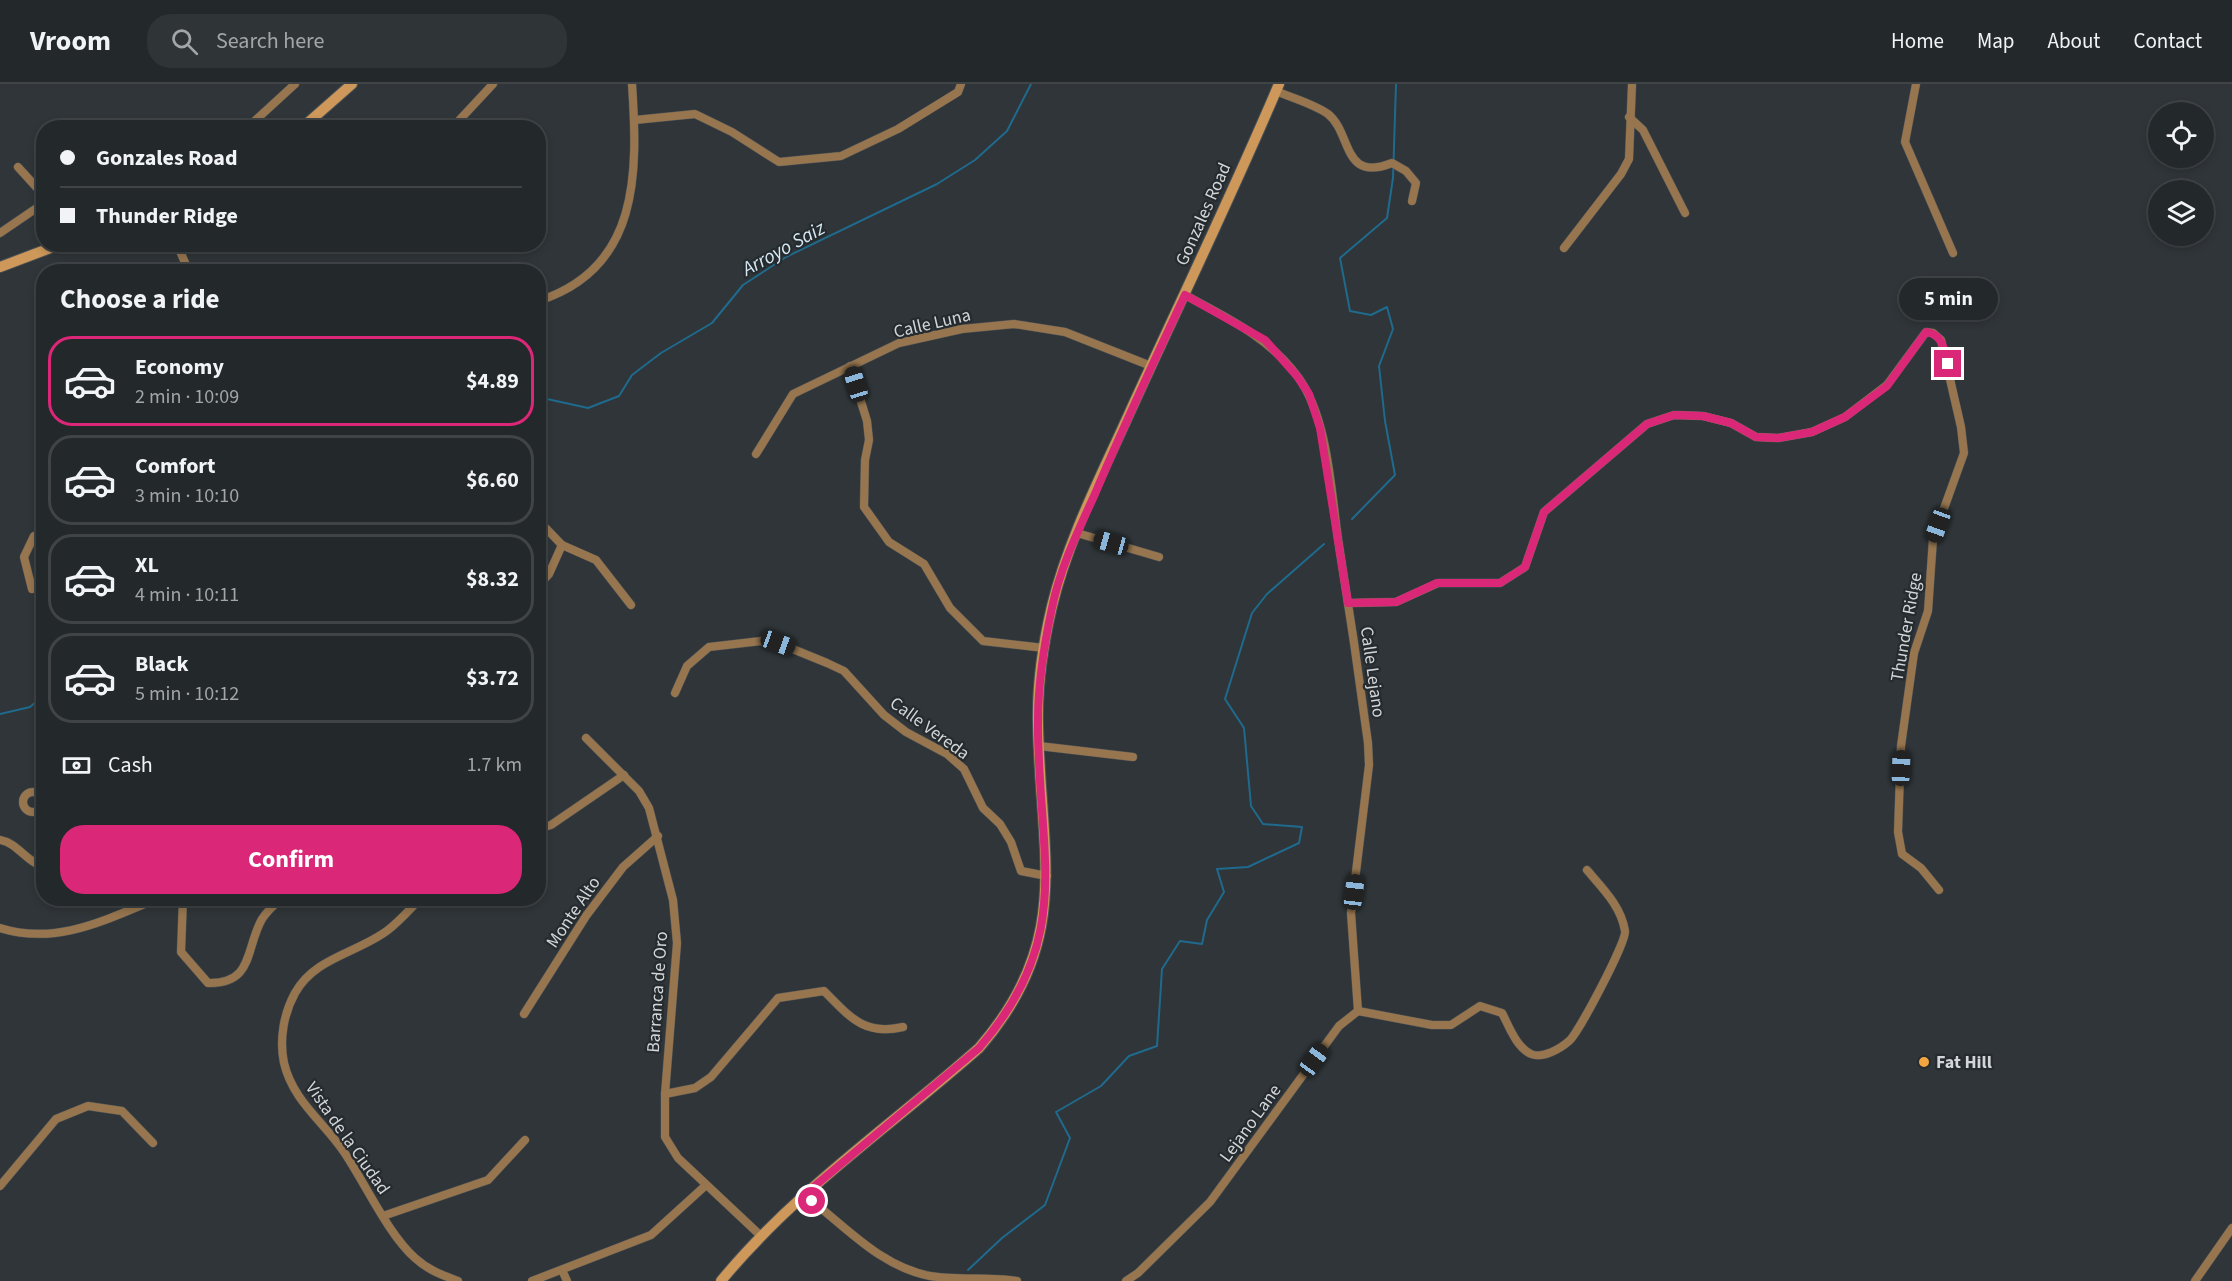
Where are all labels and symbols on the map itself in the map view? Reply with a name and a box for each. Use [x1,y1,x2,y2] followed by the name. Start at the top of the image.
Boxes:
[1170,159,1237,270] street label: Gonzales Road
[735,214,831,284] water label: Arroyo Saiz
[1898,277,1998,319] callout: 5 min
[891,302,973,344] street label: Calle Luna
[1934,350,1961,377] route end
[842,364,870,404] car
[1923,505,1953,545] car
[1091,529,1131,557] car
[1885,571,1928,684] street label: Thunder Ridge
[1354,625,1391,719] street label: Calle Lejano
[758,628,798,658] car
[885,691,975,766] street label: Calle Vereda
[1891,750,1911,786] car
[540,872,606,953] street label: Monte Alto
[1343,873,1365,911] car
[641,930,674,1054] street label: Barranca de Oro
[1296,1040,1332,1080] car
[1936,1050,1992,1075] place label: Fat Hill
[1917,1055,1931,1069] marker: Fat Hill
[299,1077,396,1200] street label: Vista de la Ciudad
[1214,1079,1287,1167] street label: Lejano Lane
[798,1187,825,1214] route start

